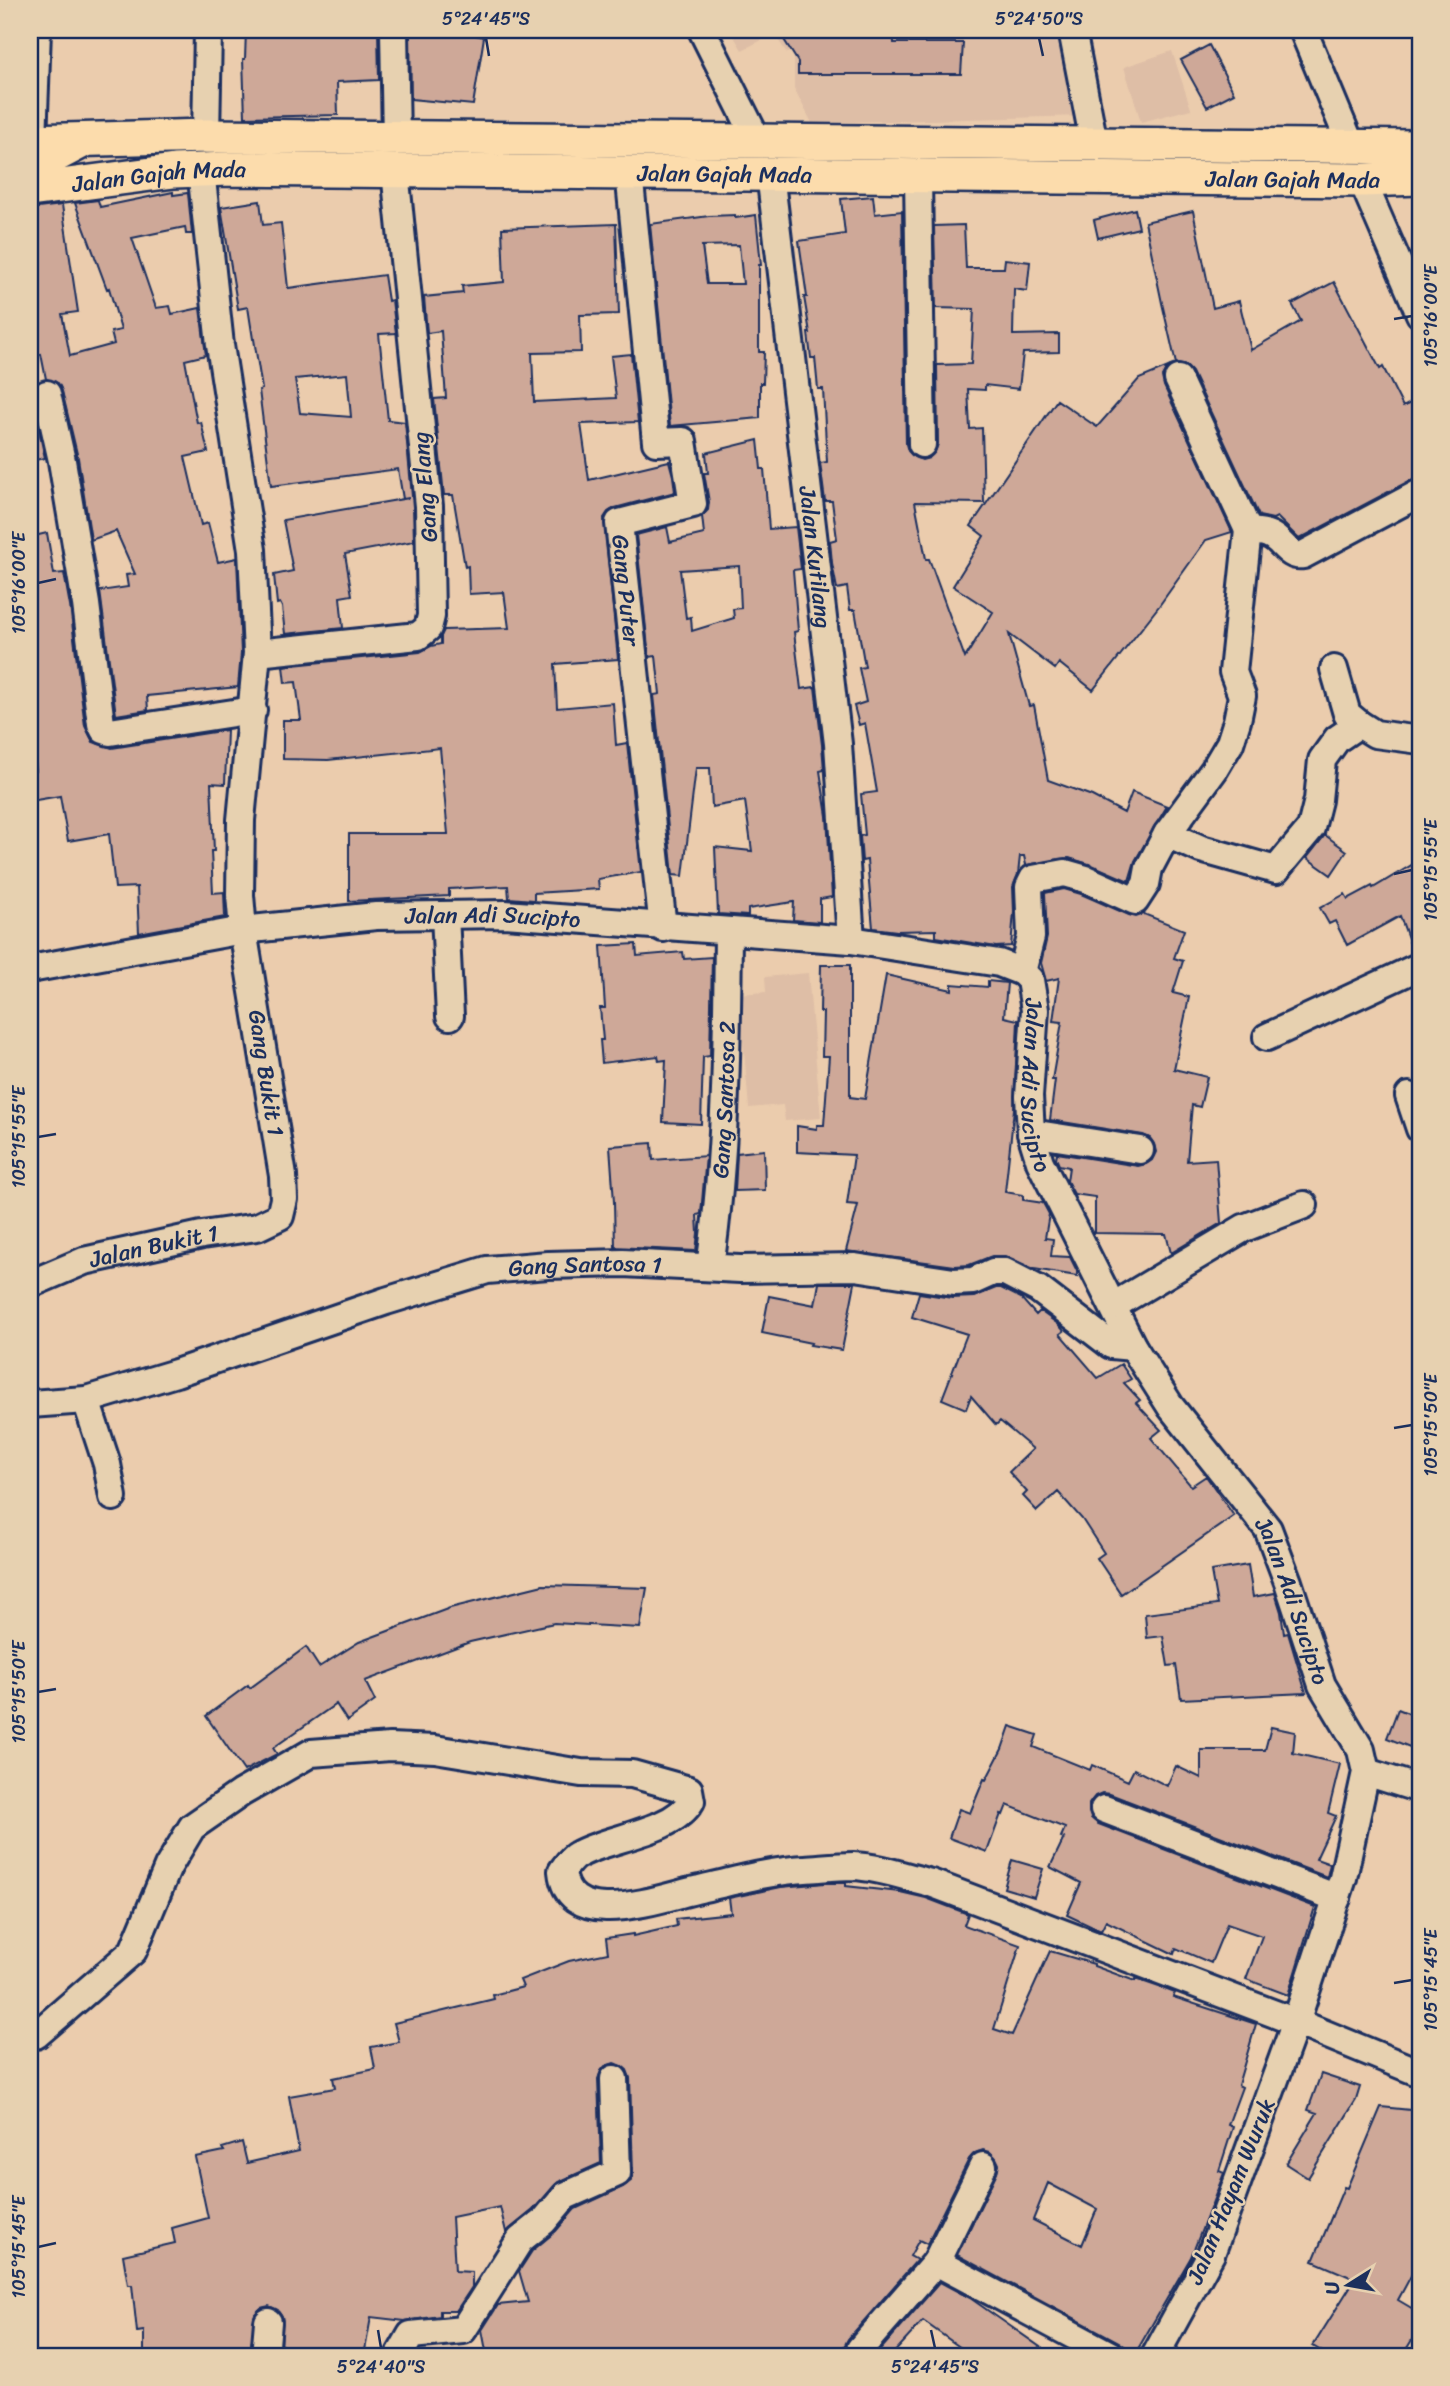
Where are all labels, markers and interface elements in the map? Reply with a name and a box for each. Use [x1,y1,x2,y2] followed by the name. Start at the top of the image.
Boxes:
[442,3,530,35] text: 5°24'45"S
[995,3,1083,35] text: 5°24'50"S
[69,148,247,205] street label: Jalan Gajah Mada
[636,152,813,195] street label: Jalan Gajah Mada
[1204,158,1381,201] street label: Jalan Gajah Mada
[1415,264,1447,367] text: 105°16'00"E
[400,430,450,544] street label: Gang Elang
[787,483,845,631] street label: Jalan Kutilang
[3,531,35,634] text: 105°16'00"E
[600,532,653,649] street label: Gang Puter
[1415,818,1447,921] text: 105°15'55"E
[403,893,582,940] street label: Jalan Adi Sucipto
[1009,993,1063,1180] street label: Jalan Adi Sucipto
[236,1007,296,1139] street label: Gang Bukit 1
[699,1021,747,1180] street label: Gang Santosa 2
[3,1085,35,1188] text: 105°15'55"E
[85,1212,221,1280] street label: Jalan Bukit 1
[507,1242,663,1289] street label: Gang Santosa 1
[1415,1372,1447,1477] text: 105°15'50"E
[1244,1506,1341,1690] street label: Jalan Adi Sucipto
[3,1639,35,1744] text: 105°15'50"E
[1415,1928,1447,2031] text: 105°15'45"E
[1174,2091,1287,2292] street label: Jalan Hayam Wuruk
[3,2195,35,2298] text: 105°15'45"E
[1314,2250,1384,2320] north arrow
[1314,2277,1349,2297] text: U
[337,2351,425,2383] text: 5°24'40"S
[891,2351,979,2383] text: 5°24'45"S

